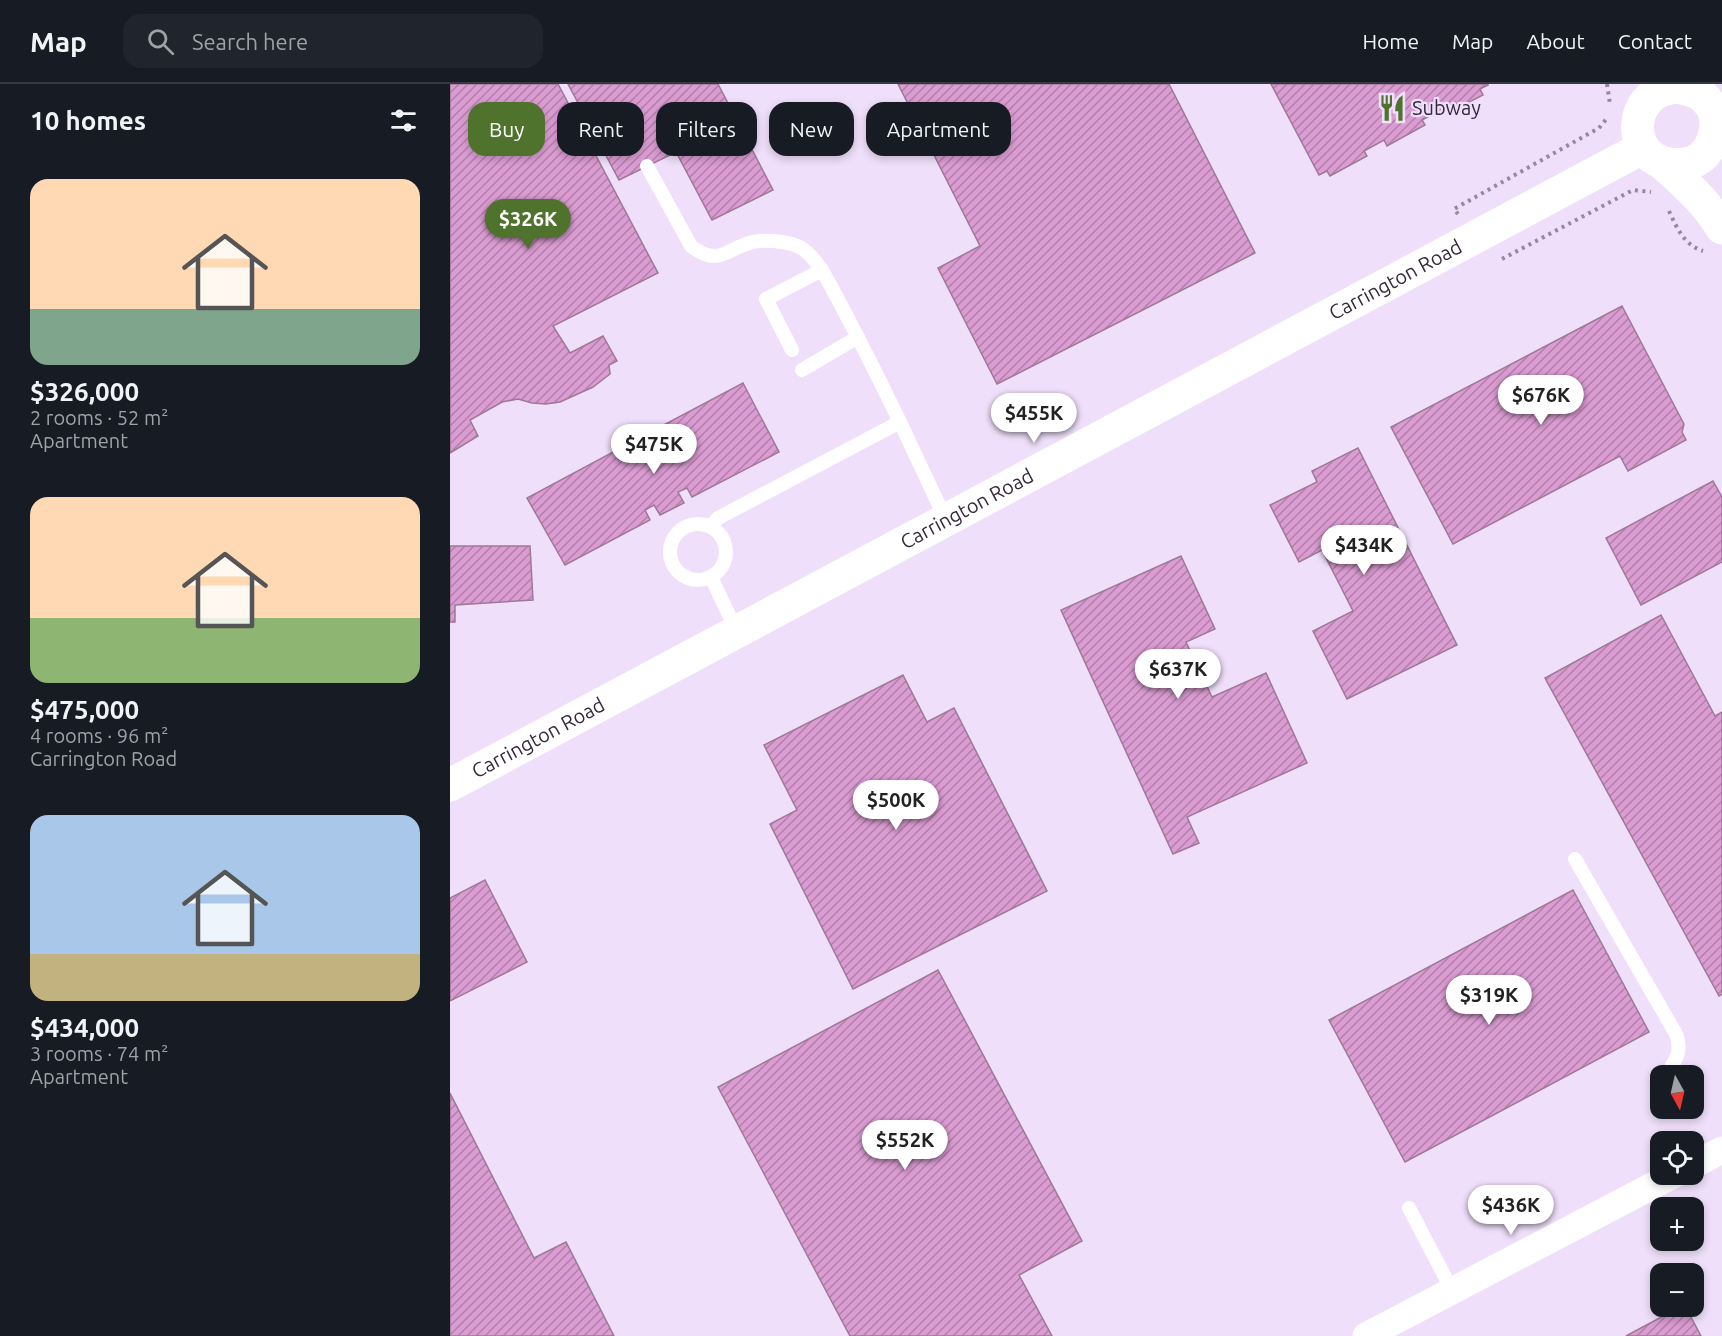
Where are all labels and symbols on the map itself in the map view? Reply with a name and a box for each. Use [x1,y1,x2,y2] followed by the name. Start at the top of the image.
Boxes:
[1377,93,1407,123] restaurant icon: Subway
[1412,96,1481,119] place label: Subway
[486,199,570,250] pin: $326K
[1325,234,1466,324] street label: Carrington Road
[1499,375,1583,426] pin: $676K
[992,393,1076,444] pin: $455K
[612,424,696,475] pin: $475K
[896,464,1037,553] street label: Carrington Road
[1322,525,1406,576] pin: $434K
[1136,649,1220,700] pin: $637K
[468,693,608,782] street label: Carrington Road
[854,780,938,831] pin: $500K
[1447,975,1531,1026] pin: $319K
[1650,1065,1704,1119] north arrow
[863,1120,947,1171] pin: $552K
[1469,1185,1553,1236] pin: $436K

